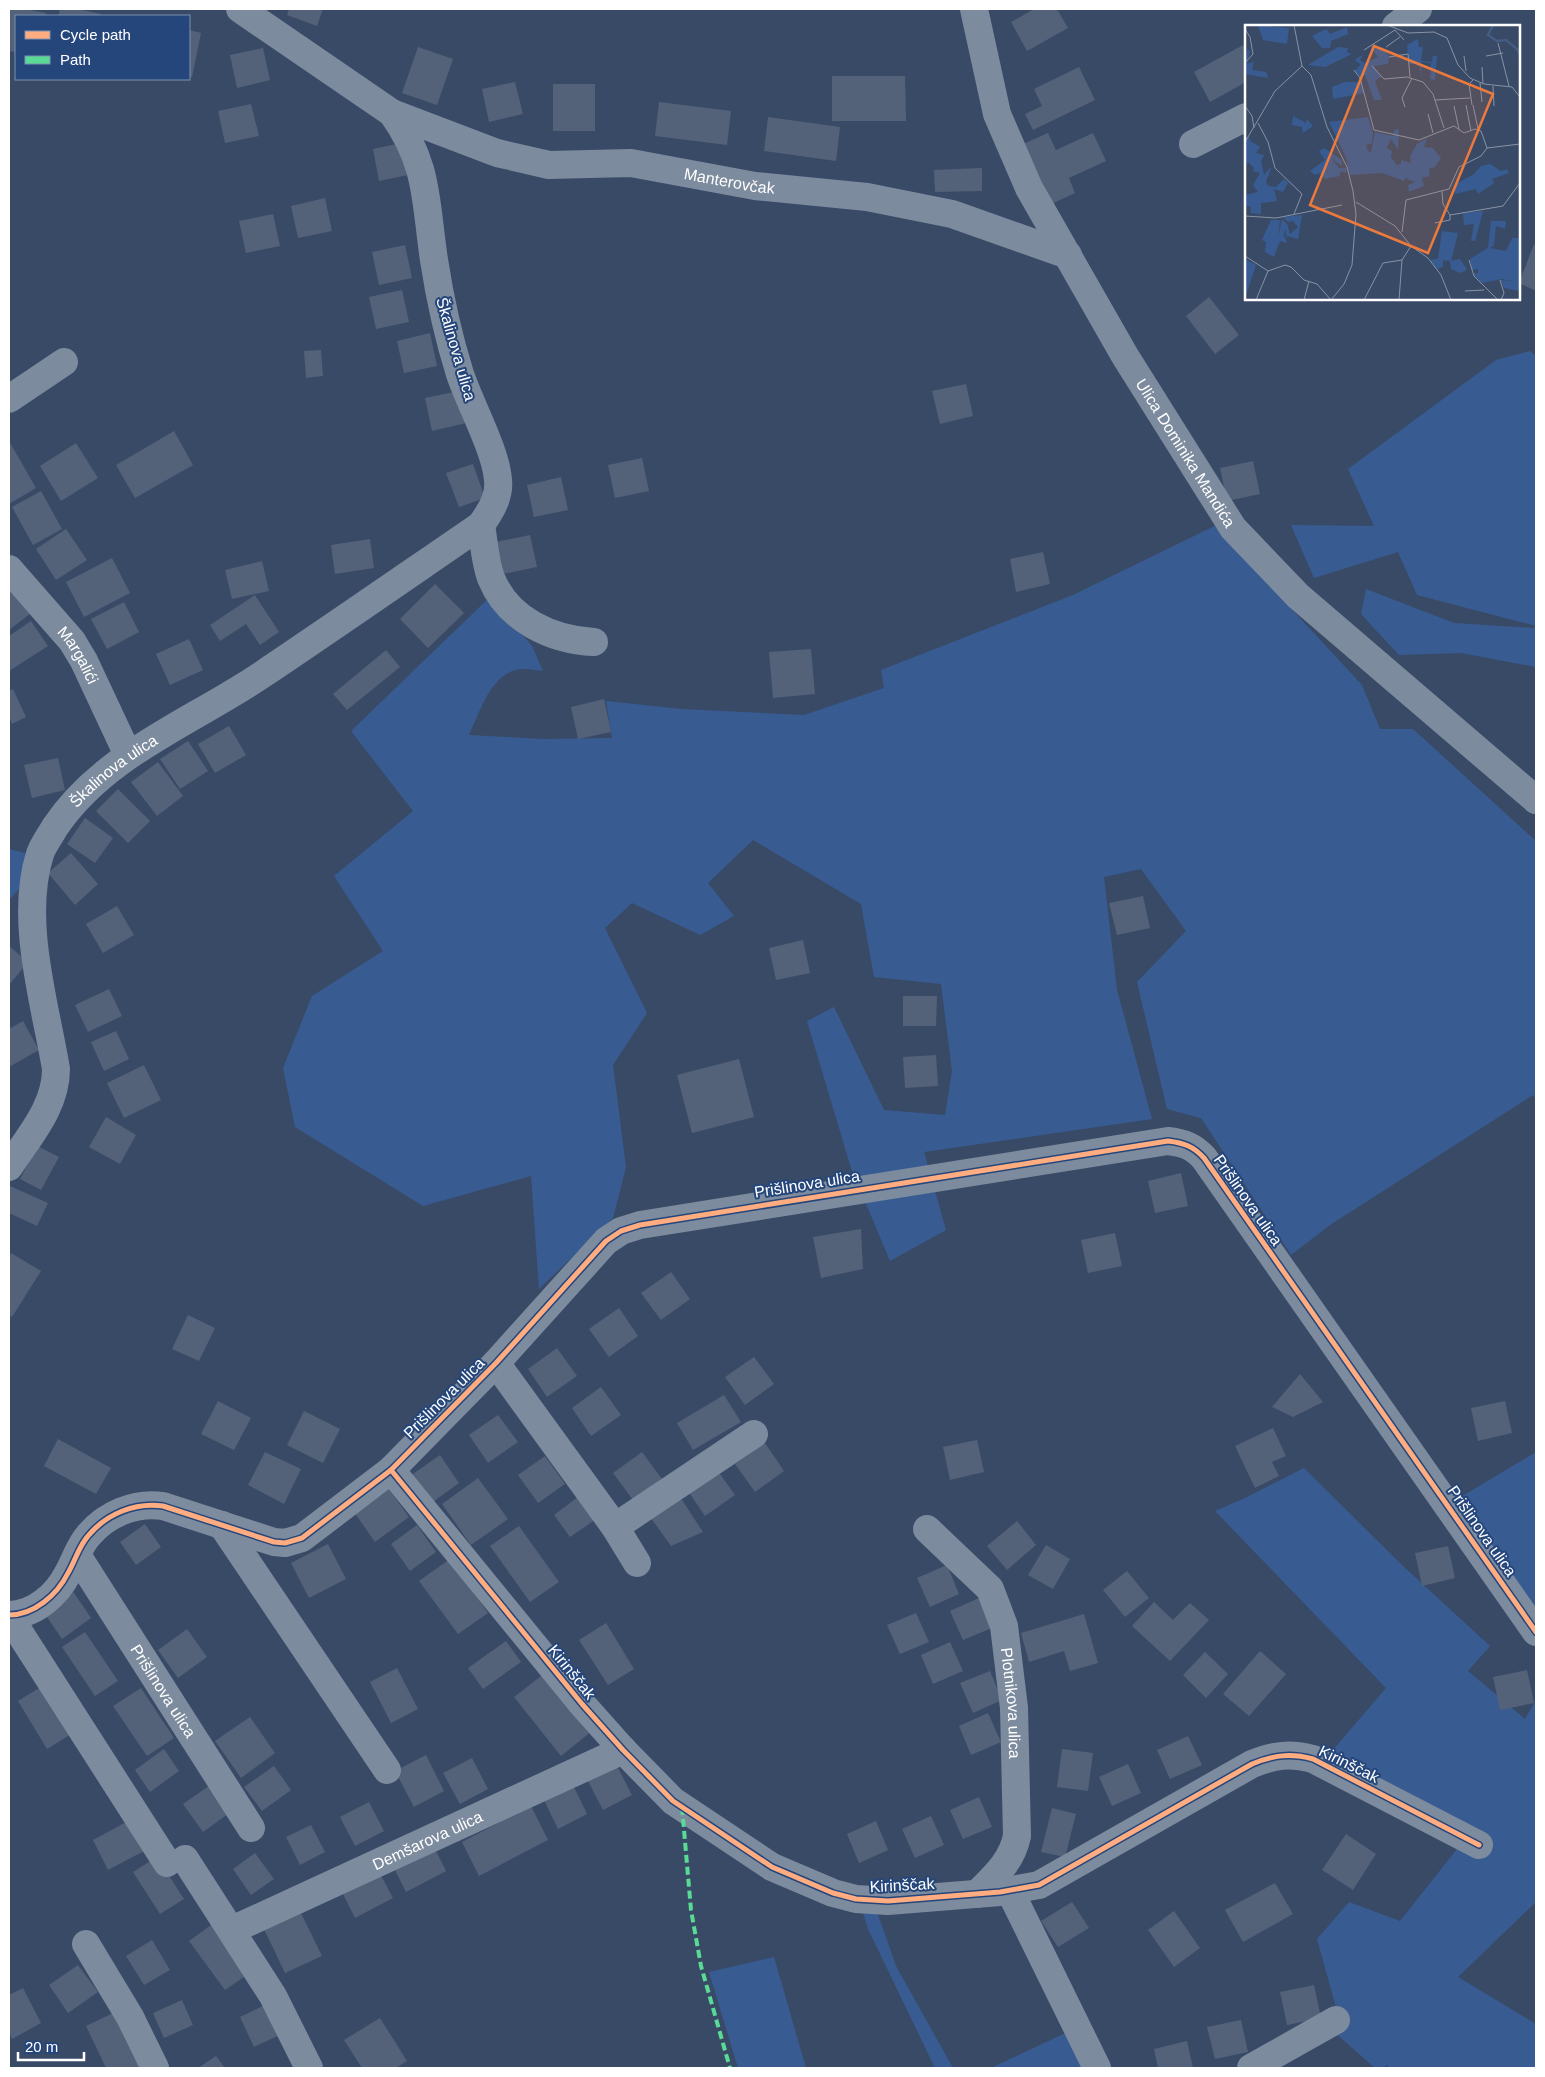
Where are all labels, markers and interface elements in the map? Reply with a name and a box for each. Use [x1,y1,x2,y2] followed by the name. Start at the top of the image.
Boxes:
[15,15,190,80] legend
[1245,25,1520,300] inset map
[60,26,131,43] text: Cycle path
[60,51,91,68] text: Path
[683,165,777,196] street label: Manterovčak
[433,295,480,403] street label: Škalinova ulica
[1133,376,1239,530] street label: Ulica Dominika Mandića
[55,623,102,686] street label: Margalići
[65,731,160,810] street label: Škalinova ulica
[1210,1151,1286,1249] street label: Prišlinova ulica
[753,1167,861,1201] street label: Prišlinova ulica
[400,1354,488,1442] street label: Prišlinova ulica
[1444,1482,1520,1580] street label: Prišlinova ulica
[128,1641,199,1740] street label: Prišlinova ulica
[545,1641,600,1703] street label: Kirinščak
[998,1647,1024,1759] street label: Plotnikova ulica
[1316,1742,1383,1786] street label: Kirinščak
[370,1807,485,1873] street label: Demšarova ulica
[869,1875,936,1895] street label: Kirinščak
[18,2030,84,2062] scale bar
[25,2038,58,2055] text: 20 m

